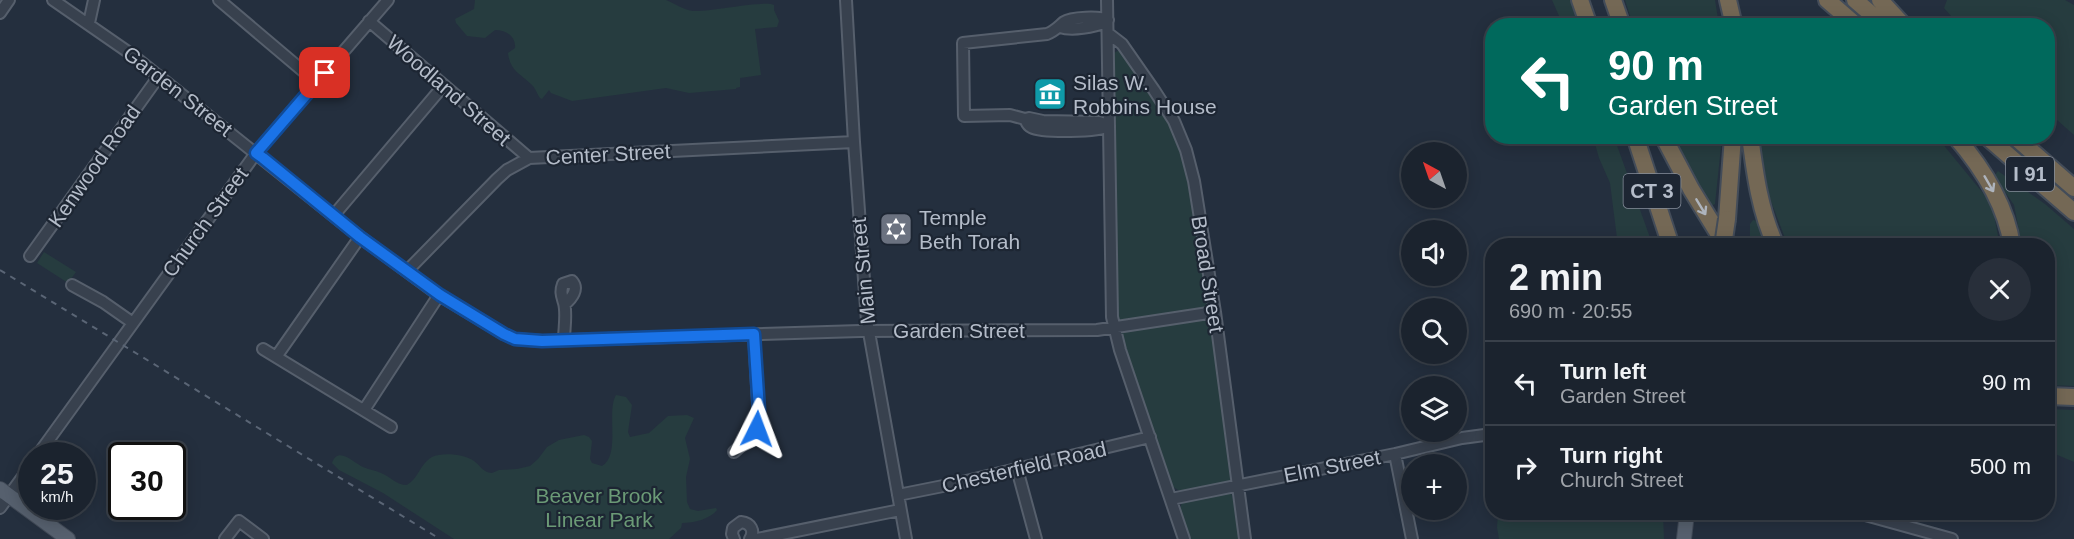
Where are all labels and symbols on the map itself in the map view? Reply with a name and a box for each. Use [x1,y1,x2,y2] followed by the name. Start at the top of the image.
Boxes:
[383,30,516,150] street label: Woodland Street
[119,41,237,141] street label: Garden Street
[299,47,350,98] pin
[1073,71,1217,118] place label: Silas W. Robbins House
[1032,76,1068,112] museum icon: Silas W. Robbins House
[43,101,145,231] street label: Kenwood Road
[545,139,671,169] street label: Center Street
[1401,142,1467,208] north arrow
[2006,157,2054,191] road number: I 91
[158,163,252,281] street label: Church Street
[1624,174,1680,208] road number: CT 3
[1983,175,1995,192] one-way arrow
[1695,198,1707,215] one-way arrow
[919,206,1020,253] place label: Temple Beth Torah
[878,211,914,247] synagogue icon: Temple Beth Torah
[1187,214,1229,334] street label: Broad Street
[847,216,879,325] street label: Main Street
[893,319,1025,342] street label: Garden Street
[725,397,789,461] position arrow
[940,437,1108,497] street label: Chesterfield Road
[108,442,186,520] speed limit sign: 30
[1282,445,1382,487] street label: Elm Street
[535,484,663,531] park label: Beaver Brook Linear Park

